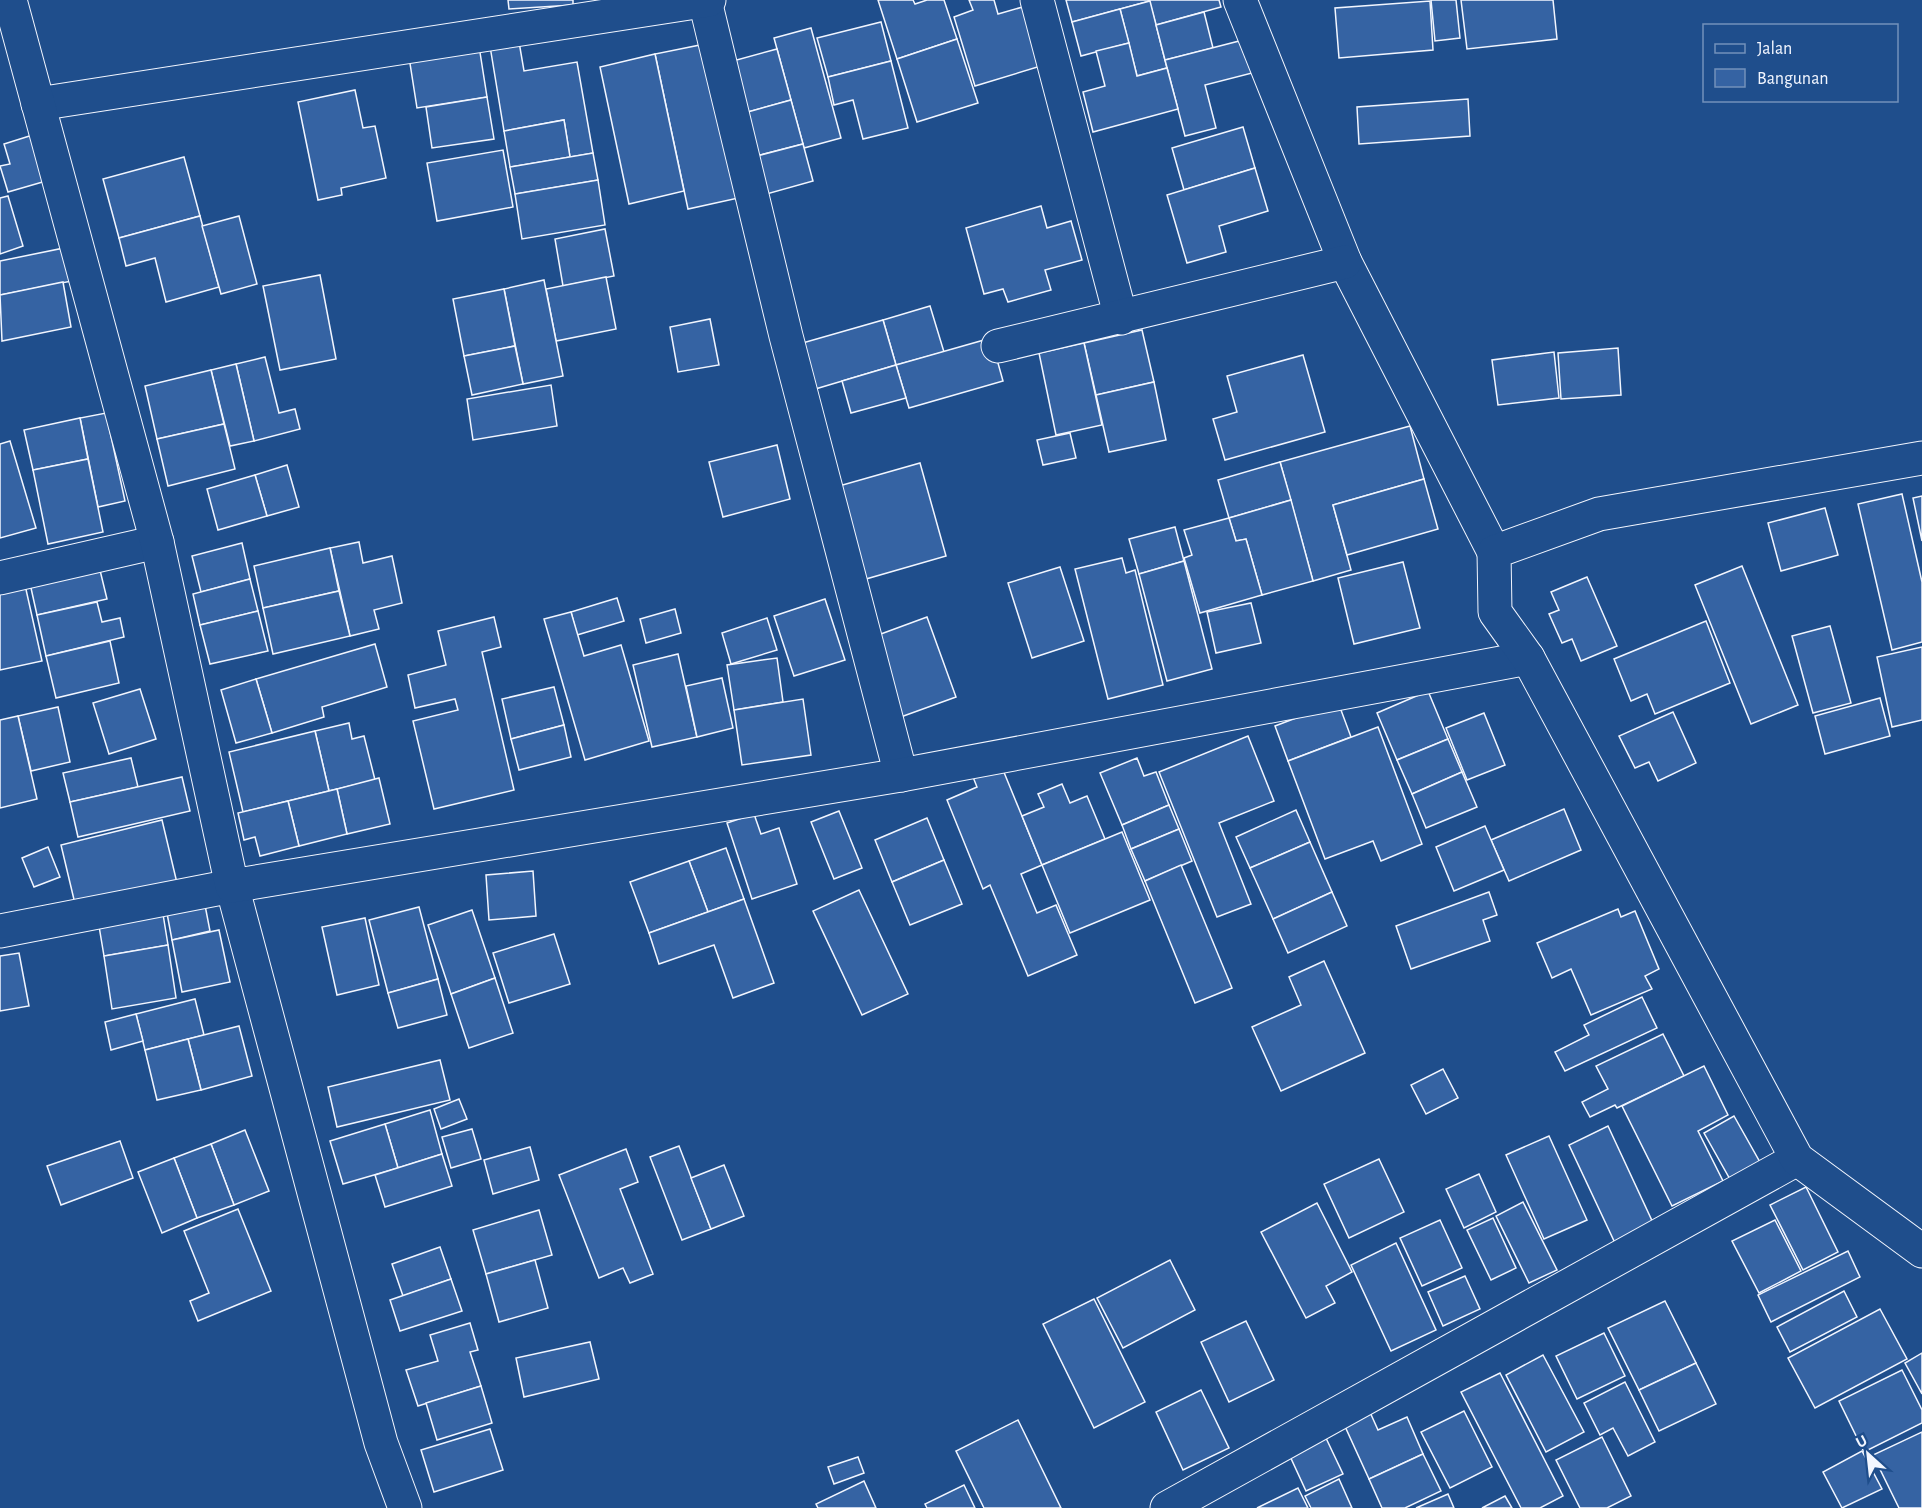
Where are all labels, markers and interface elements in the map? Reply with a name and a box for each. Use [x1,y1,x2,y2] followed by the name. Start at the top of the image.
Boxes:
[1703,24,1898,102] legend
[1757,40,1792,58] text: Jalan
[1757,70,1829,88] text: Bangunan
[1838,1424,1898,1484] north arrow
[1853,1432,1870,1451] text: U

